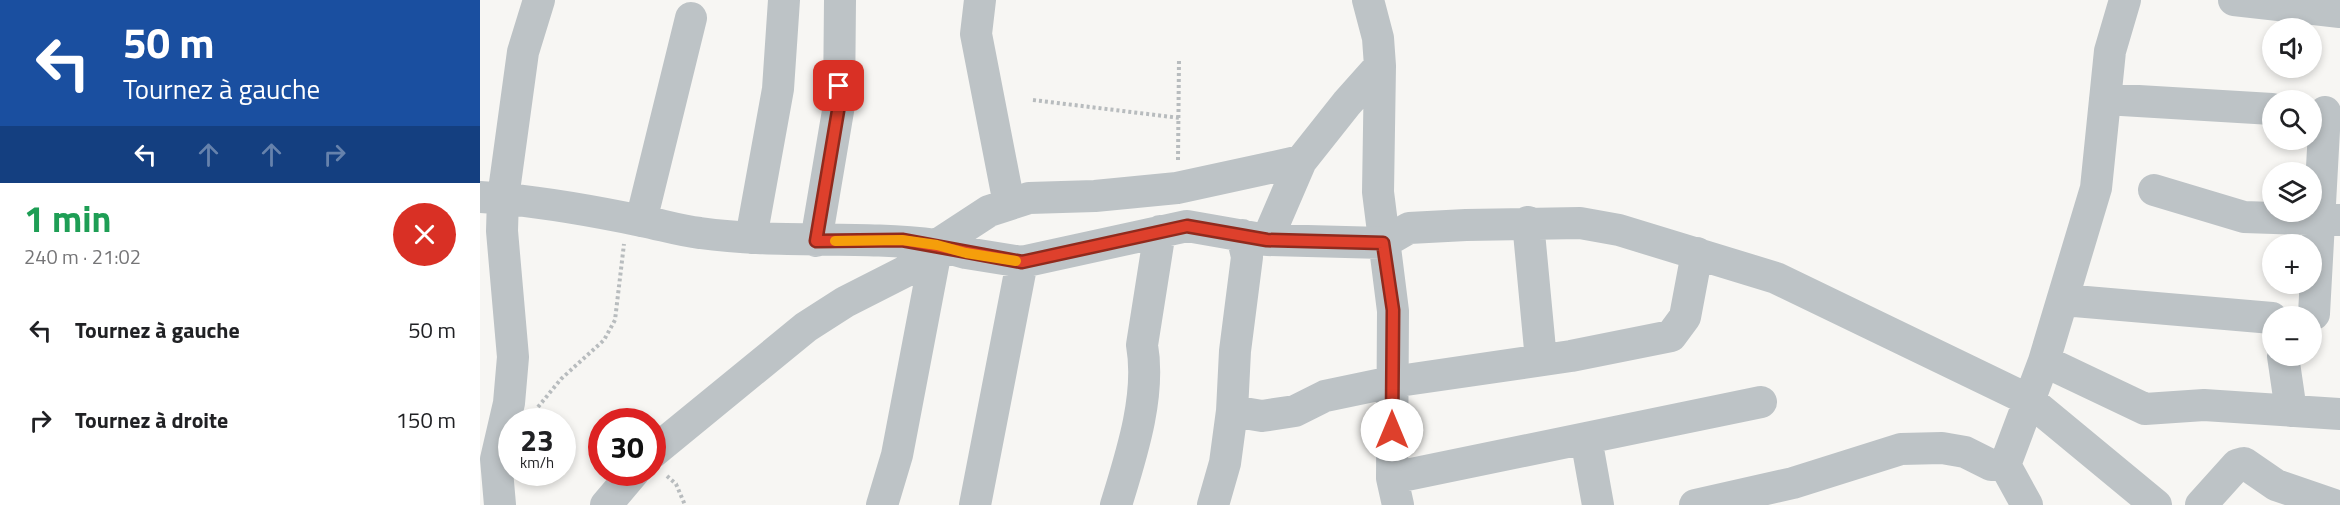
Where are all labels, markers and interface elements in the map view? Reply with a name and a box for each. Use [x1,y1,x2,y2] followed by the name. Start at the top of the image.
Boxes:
[123,10,215,74] text: 50 m
[2262,18,2322,366] map controls
[2262,18,2322,78] button: sound
[24,24,102,102] icon: left
[813,60,864,111] pin
[123,68,320,109] text: Tournez à gauche
[822,69,855,102] icon: arrive
[2262,90,2322,150] button: search
[129,138,162,171] icon: left
[192,138,225,171] icon: ahead
[255,138,288,171] icon: ahead
[318,138,351,171] icon: right
[2262,162,2322,222] button: layers
[24,191,111,246] text: 1 min
[393,203,456,266] button: close
[2262,234,2322,294] button: +
[24,241,141,272] text: 240 m · 21:02
[2262,306,2322,366] button: −
[75,313,240,347] text: Tournez à gauche
[408,313,456,347] text: 50 m
[24,314,57,347] icon: left
[1360,398,1424,462] position arrow
[75,403,228,437] text: Tournez à droite
[396,403,456,437] text: 150 m
[24,404,57,437] icon: right
[588,408,666,486] speed limit sign: 30
[520,417,554,463] text: 23
[520,451,554,474] text: km/h

